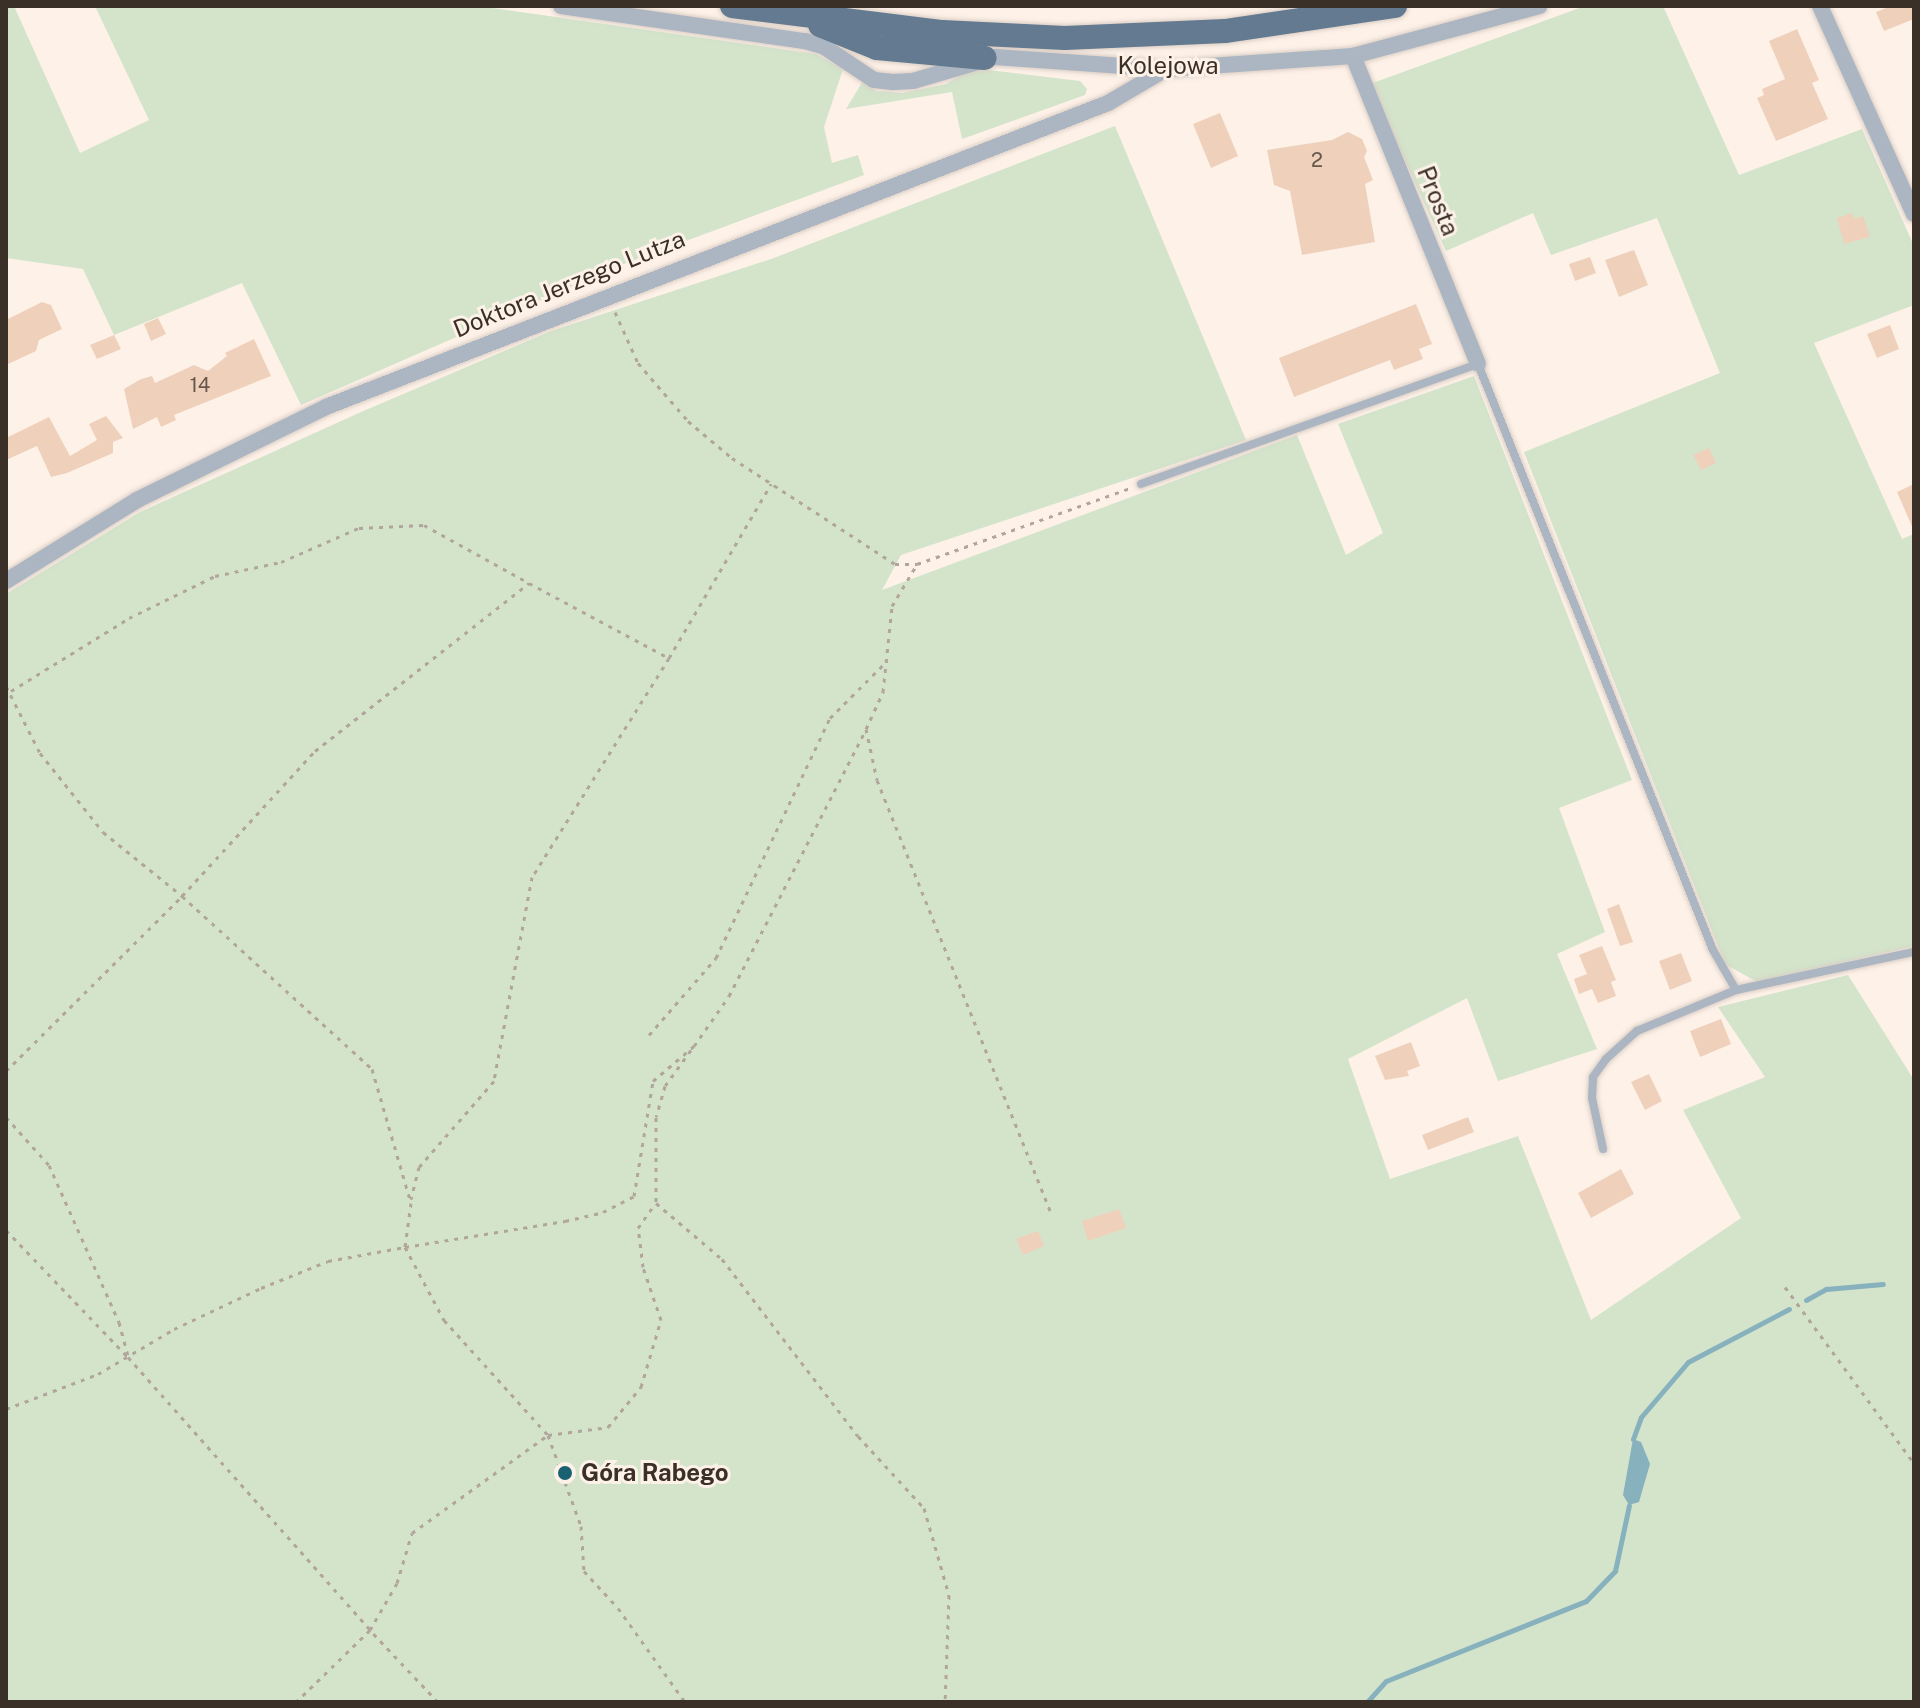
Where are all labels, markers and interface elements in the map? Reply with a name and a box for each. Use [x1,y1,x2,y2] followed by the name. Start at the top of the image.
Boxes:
[1118,52,1218,80] street label: Kolejowa
[1311,148,1323,172] house number: 2
[1411,162,1465,240] street label: Prosta
[449,224,689,344] street label: Doktora Jerzego Lutza
[190,373,210,397] house number: 14
[581,1459,729,1487] place label: Góra Rabego
[556,1464,574,1482] marker: Góra Rabego

